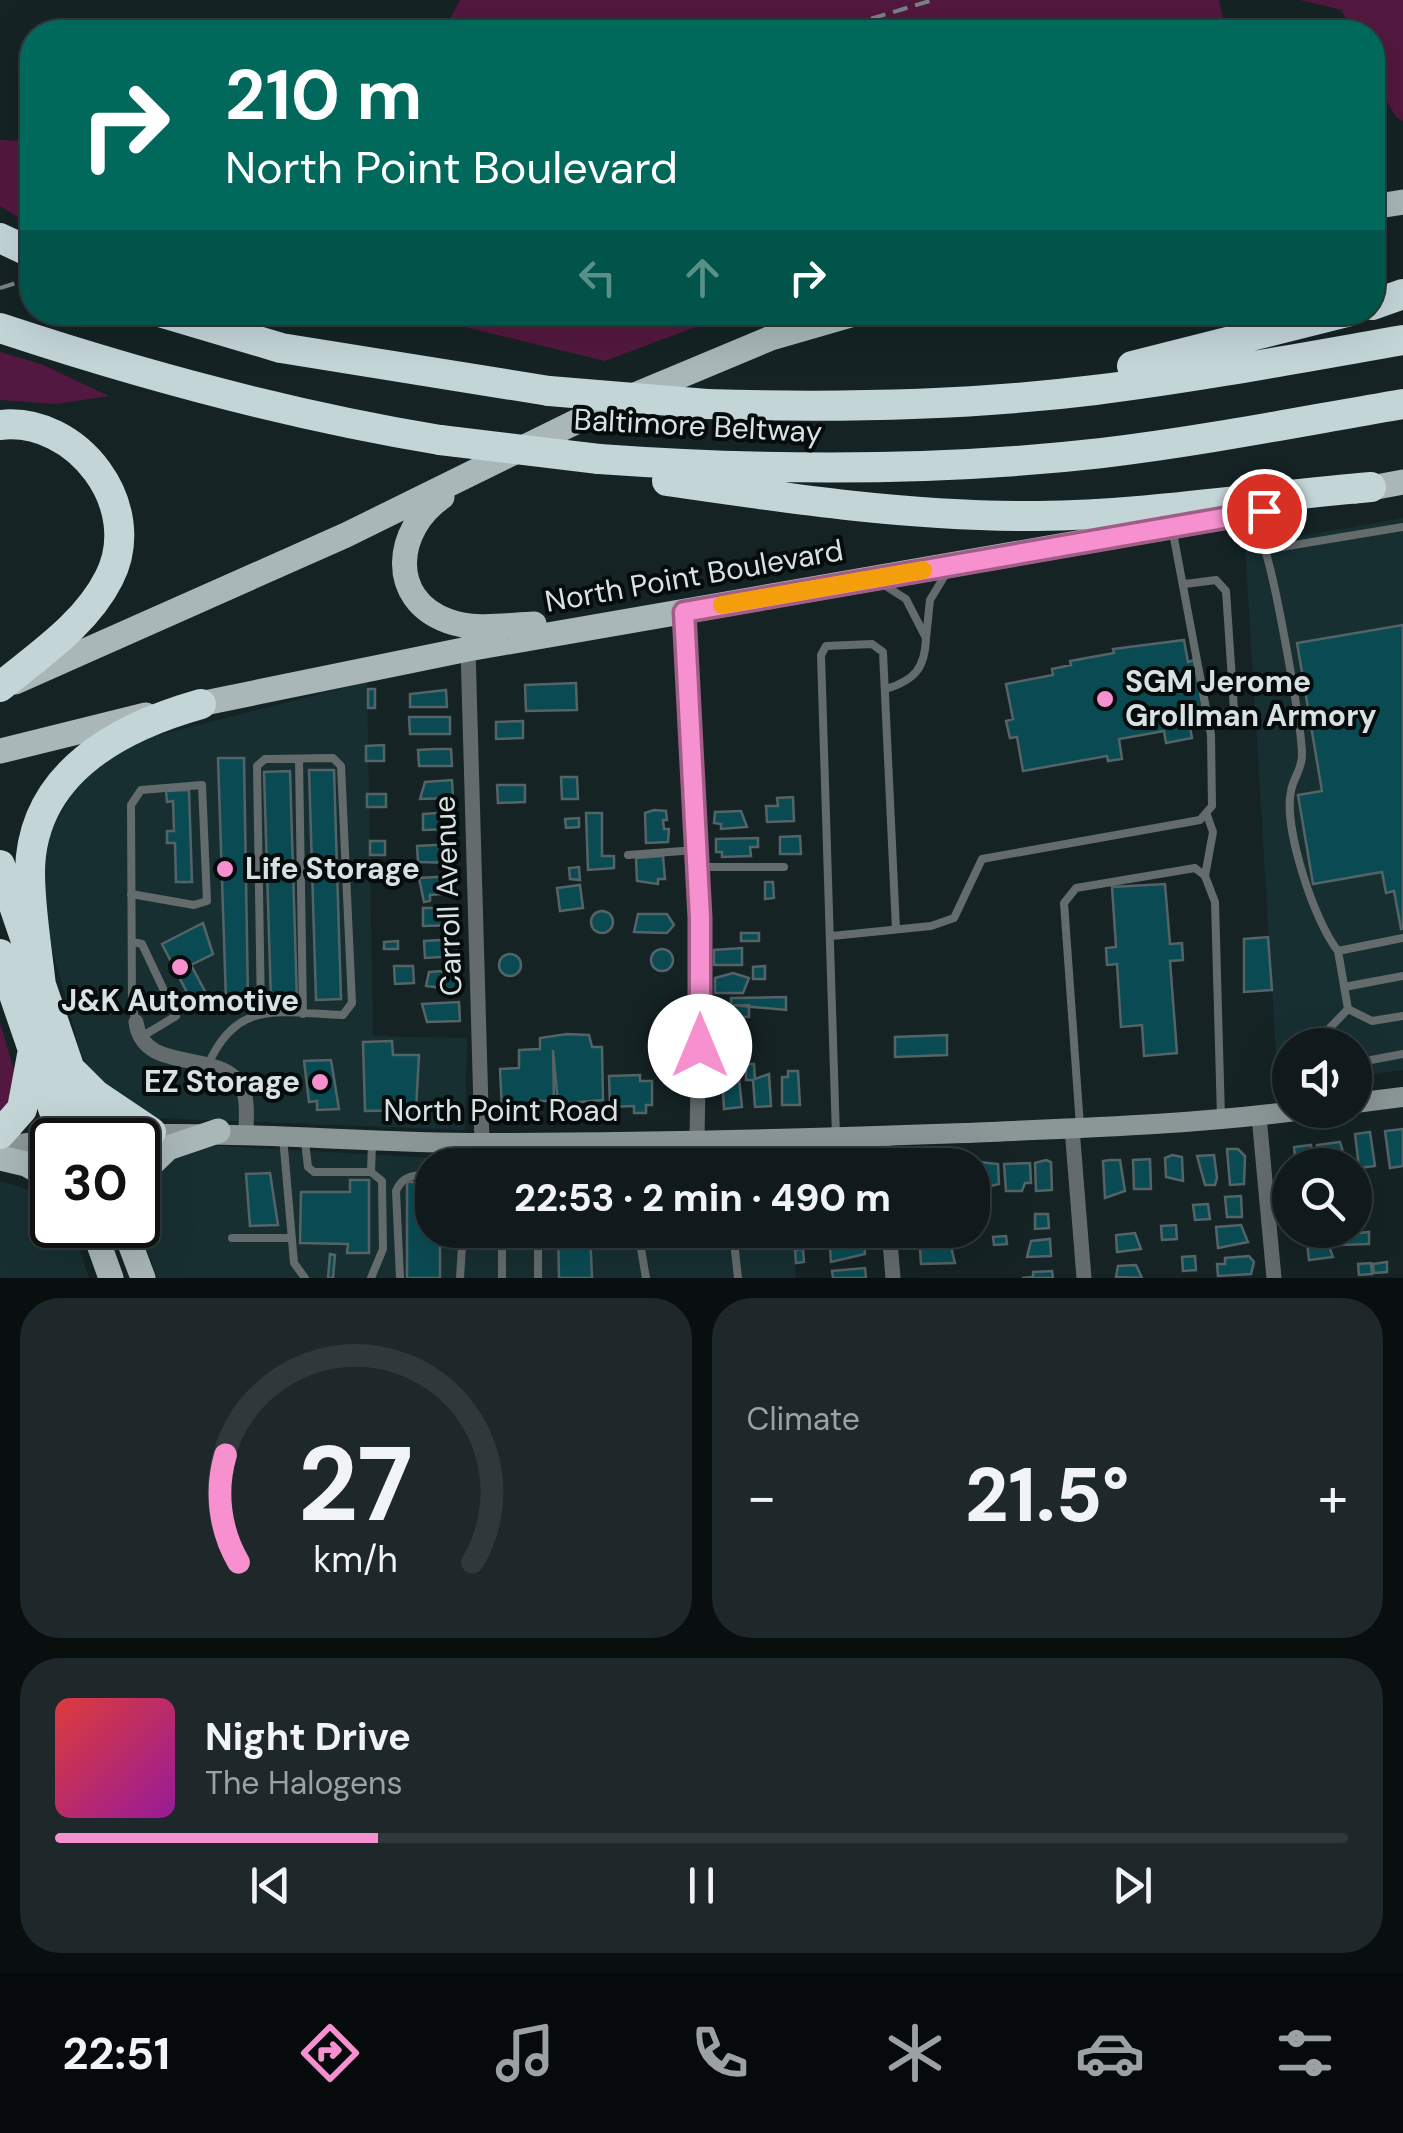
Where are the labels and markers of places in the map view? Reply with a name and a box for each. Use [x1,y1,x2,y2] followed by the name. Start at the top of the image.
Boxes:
[1222,469,1307,554] pin
[1125,662,1377,735] place label: SGM Jerome Grollman Armory
[1094,688,1116,710] marker: SGM Jerome Grollman Armory
[245,849,420,888] place label: Life Storage
[214,858,236,880] marker: Life Storage
[169,956,191,978] marker: J&K Automotive
[61,981,299,1020] place label: J&K Automotive
[144,1062,300,1101] place label: EZ Storage
[309,1071,331,1093] marker: EZ Storage

